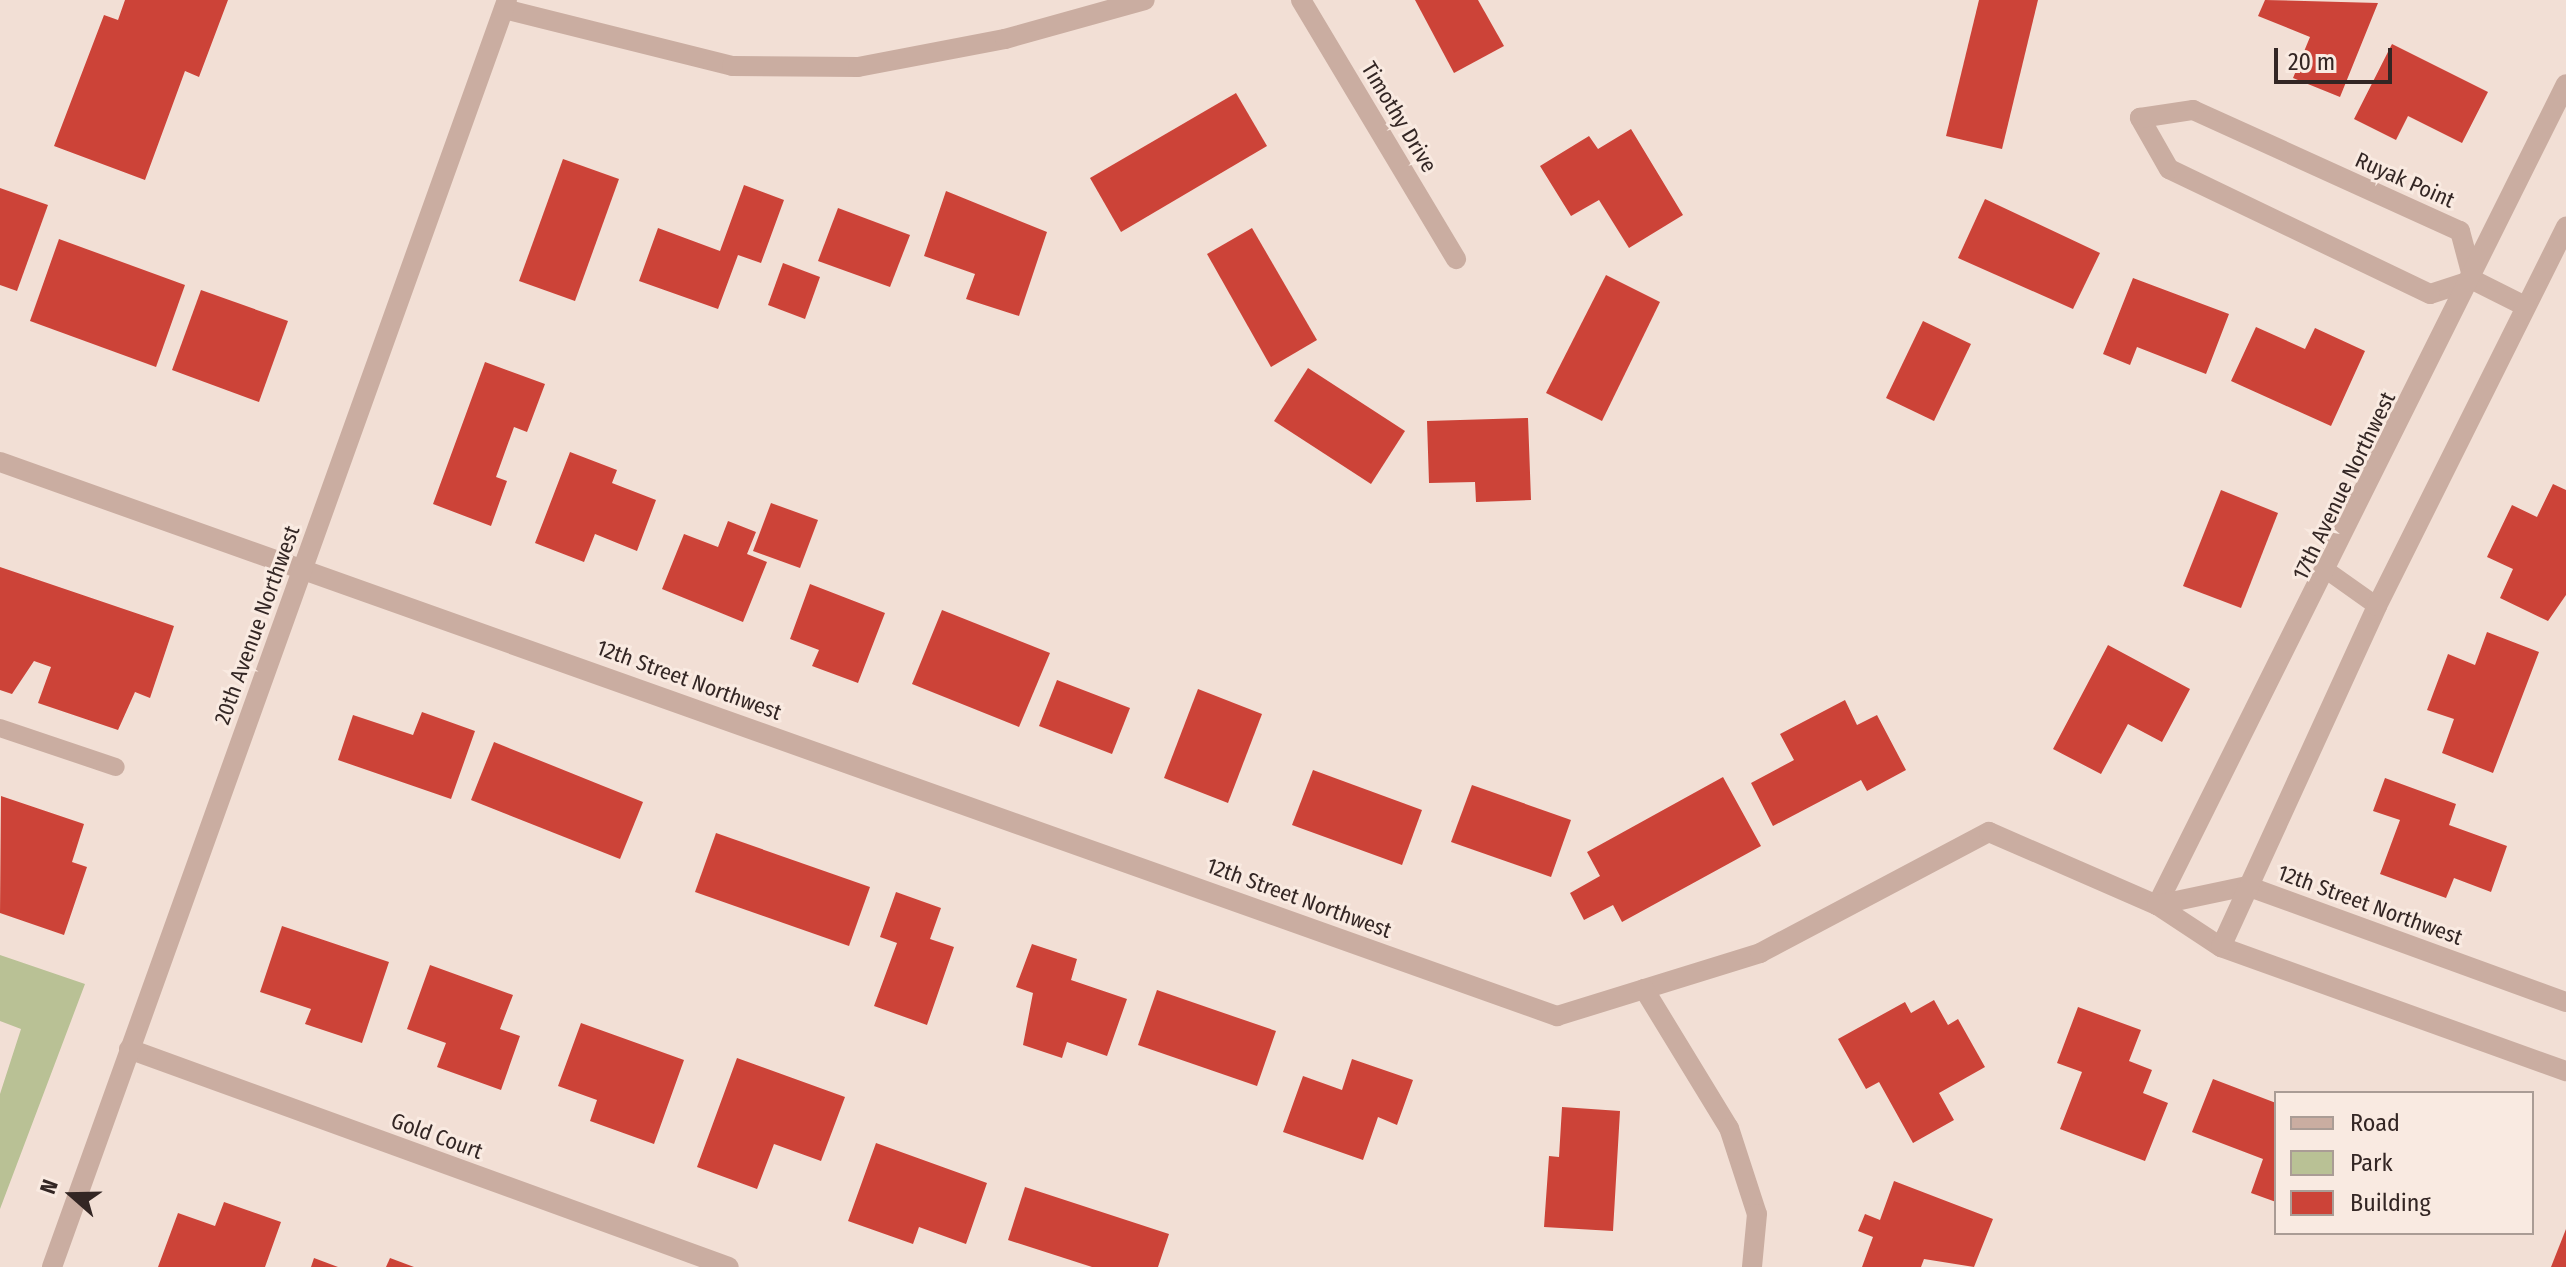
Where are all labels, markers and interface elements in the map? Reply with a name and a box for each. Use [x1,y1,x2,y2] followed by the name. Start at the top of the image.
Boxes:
[2278,32,2396,82] scale bar
[2288,48,2335,76] text: 20 m
[1356,57,1442,177] street label: Timothy Drive
[2351,146,2459,214] street label: Ruyak Point
[2287,388,2401,584] street label: 17th Avenue Northwest
[209,522,305,728] street label: 20th Avenue Northwest
[593,634,785,726] street label: 12th Street Northwest
[1203,852,1395,944] street label: 12th Street Northwest
[2274,859,2466,951] street label: 12th Street Northwest
[2274,1091,2534,1235] legend
[388,1107,486,1165] street label: Gold Court
[2350,1109,2400,1137] text: Road
[2350,1149,2393,1177] text: Park
[32,1155,112,1235] north arrow
[34,1176,64,1197] text: N
[2350,1189,2431,1217] text: Building

